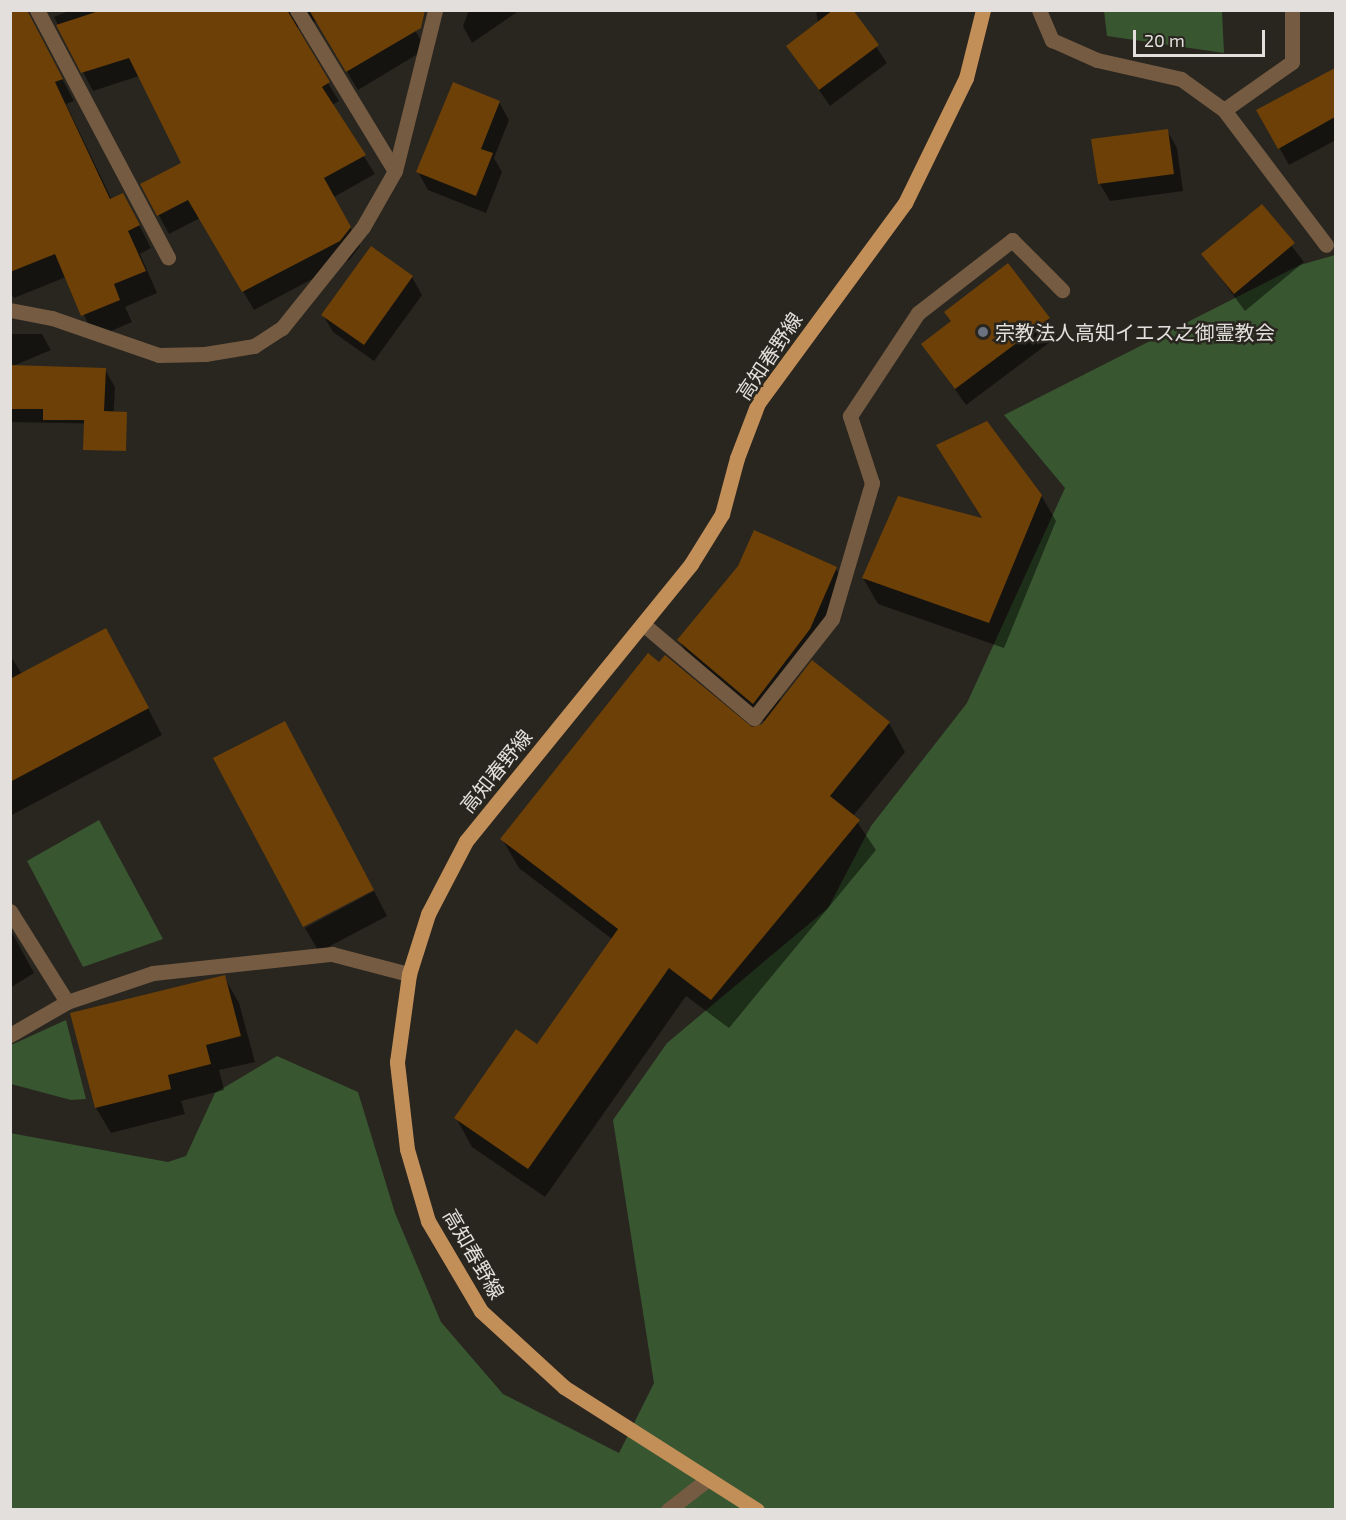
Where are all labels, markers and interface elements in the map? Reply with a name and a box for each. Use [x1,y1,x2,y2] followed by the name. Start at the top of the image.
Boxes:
[1136,18,1268,56] scale bar
[1144,29,1185,51] text: 20 m
[731,308,807,404] street label: 高知春野線
[995,320,1275,344] place label: 宗教法人高知イエス之御霊教会
[976,325,990,339] marker: 宗教法人高知イエス之御霊教会
[455,725,537,817] street label: 高知春野線
[439,1205,509,1303] street label: 高知春野線

